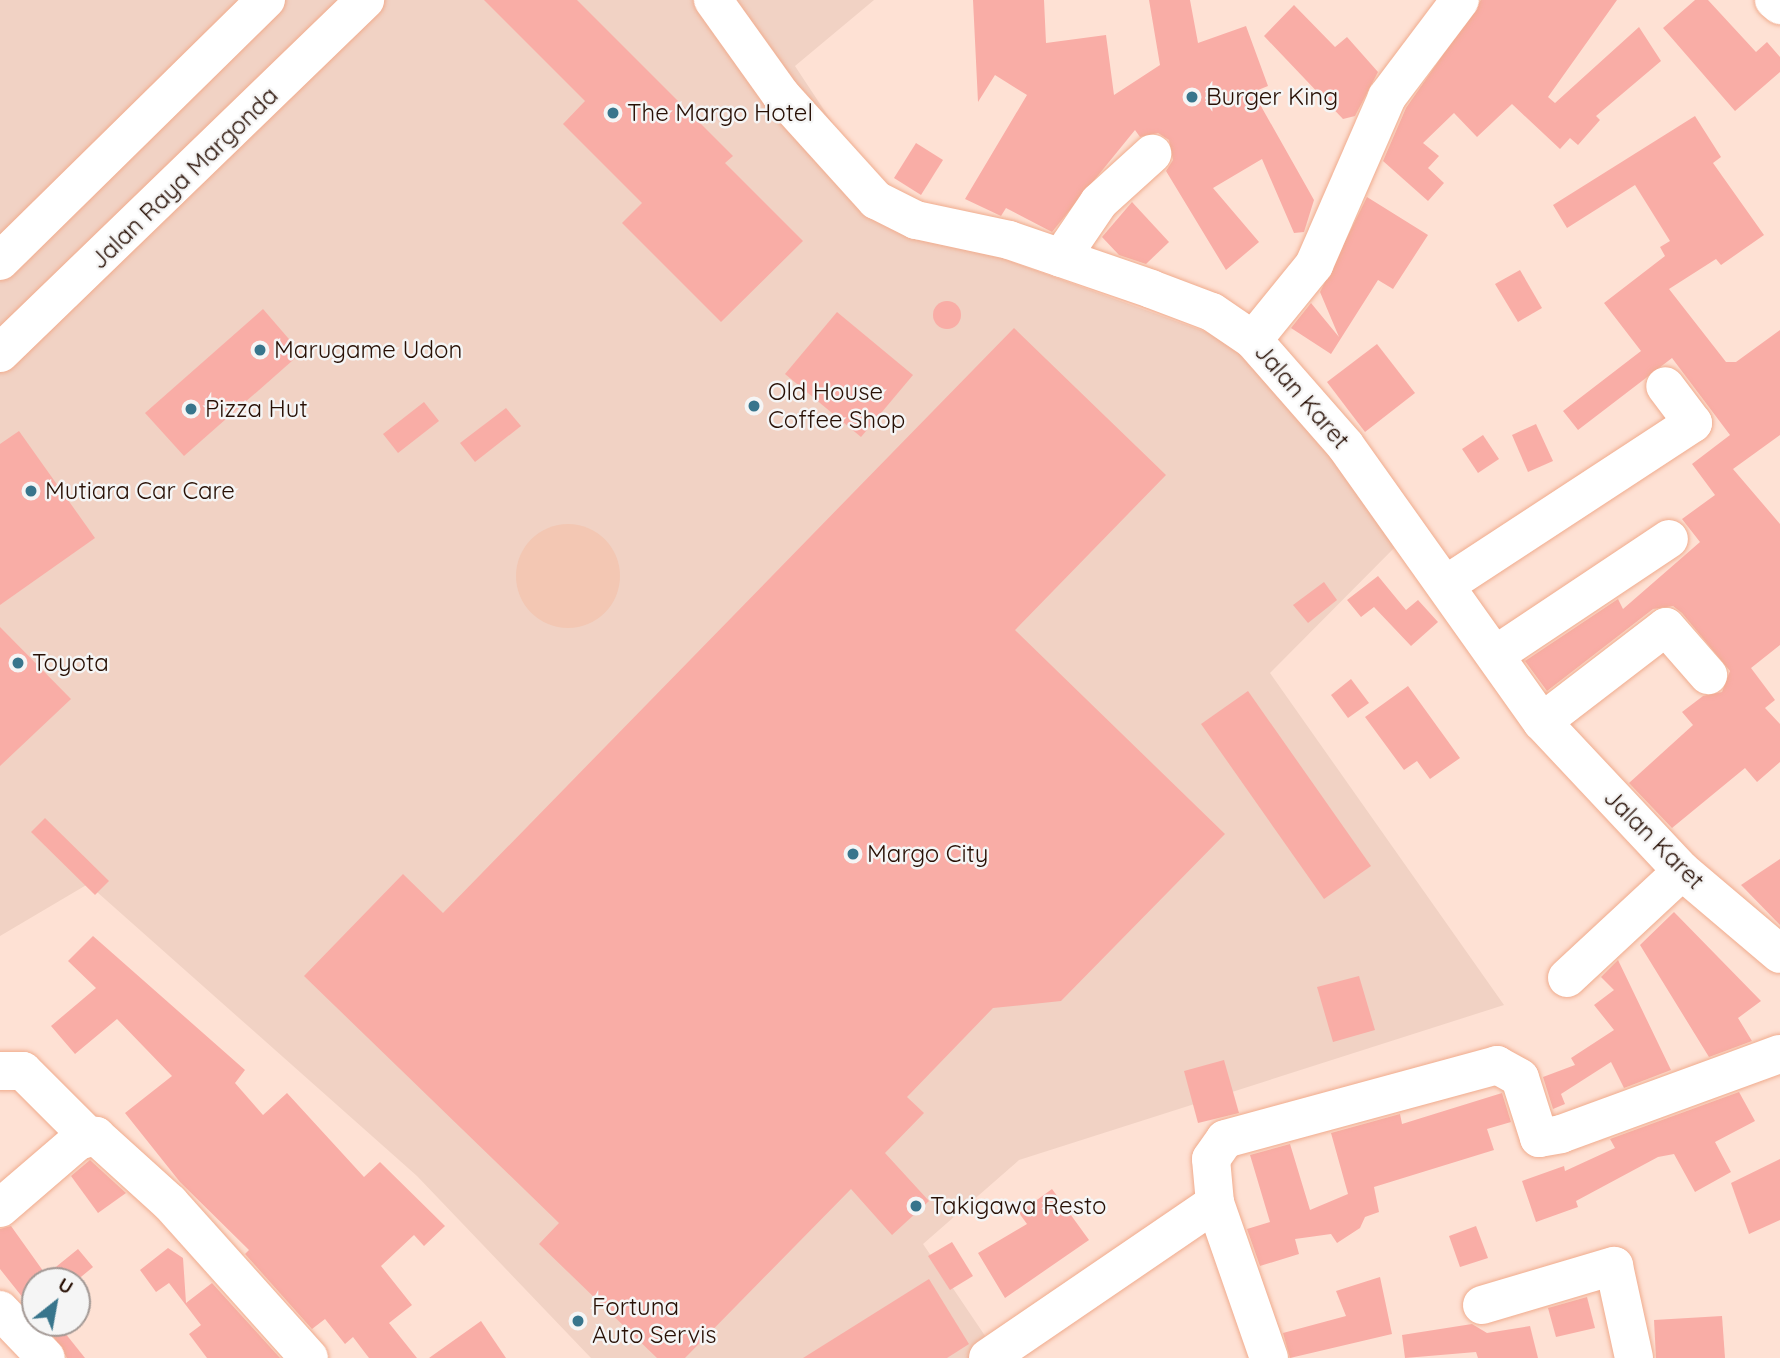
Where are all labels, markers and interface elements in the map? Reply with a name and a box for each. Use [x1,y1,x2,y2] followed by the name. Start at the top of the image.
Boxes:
[84,81,284,275] street label: Jalan Raya Margonda
[1206,83,1338,111] place label: Burger King
[1184,89,1200,105] marker: Burger King
[627,99,813,127] place label: The Margo Hotel
[605,105,621,121] marker: The Margo Hotel
[274,336,462,364] place label: Marugame Udon
[1249,338,1355,454] street label: Jalan Karet
[252,342,268,358] marker: Marugame Udon
[768,378,905,434] place label: Old House Coffee Shop
[205,395,308,423] place label: Pizza Hut
[746,398,762,414] marker: Old House Coffee Shop
[183,401,199,417] marker: Pizza Hut
[45,477,235,505] place label: Mutiara Car Care
[23,483,39,499] marker: Mutiara Car Care
[32,649,109,677] place label: Toyota
[10,655,26,671] marker: Toyota
[1598,783,1710,895] street label: Jalan Karet
[867,840,988,868] place label: Margo City
[845,846,861,862] marker: Margo City
[930,1192,1106,1220] place label: Takigawa Resto
[908,1198,924,1214] marker: Takigawa Resto
[21,1267,91,1337] north arrow
[54,1272,78,1299] text: U
[592,1293,717,1349] place label: Fortuna Auto Servis
[570,1313,586,1329] marker: Fortuna Auto Servis

